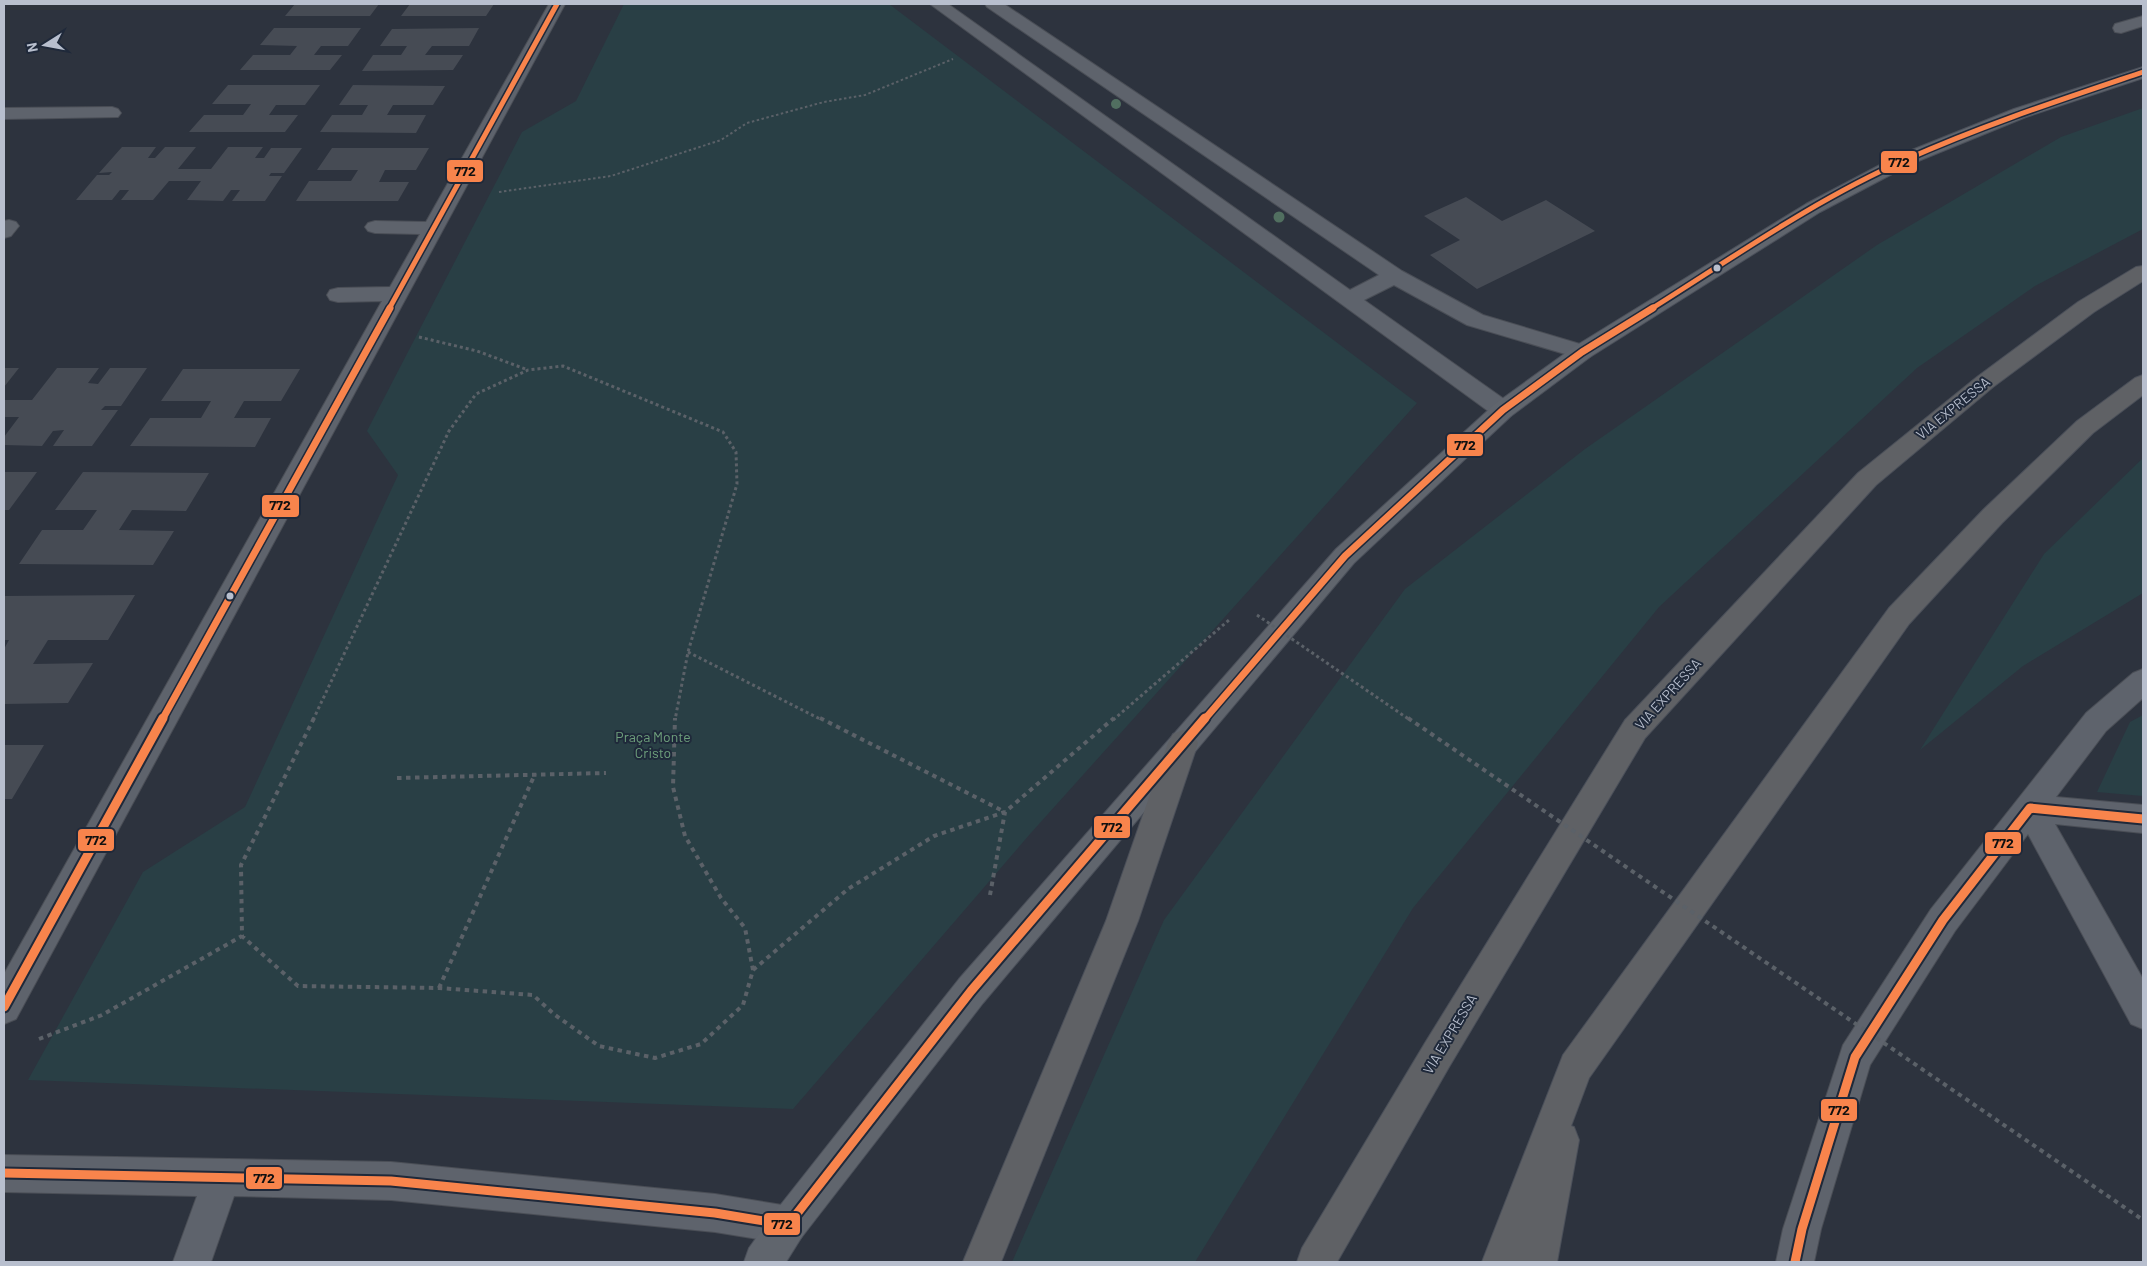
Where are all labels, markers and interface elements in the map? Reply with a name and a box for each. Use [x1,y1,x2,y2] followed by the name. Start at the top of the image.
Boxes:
[20,20,70,70] north arrow
[23,41,41,54] text: N
[1880,150,1918,174] line badge: 772
[1888,153,1910,170] text: 772
[446,159,484,183] line badge: 772
[454,162,476,179] text: 772
[1712,263,1722,273] unlabelled marker
[1912,372,1993,443] street label: VIA EXPRESSA
[1446,433,1484,457] line badge: 772
[1454,436,1476,453] text: 772
[261,494,300,518] line badge: 772
[269,496,291,513] text: 772
[225,591,235,601] unlabelled marker
[1631,654,1704,733] street label: VIA EXPRESSA
[615,728,691,761] park label: Praça Monte Cristo
[1093,815,1131,839] line badge: 772
[1101,818,1123,835] text: 772
[77,828,115,852] line badge: 772
[85,831,107,848] text: 772
[1984,831,2022,855] line badge: 772
[1992,834,2014,851] text: 772
[1419,990,1480,1077] street label: VIA EXPRESSA
[1820,1098,1858,1122] line badge: 772
[1828,1101,1850,1118] text: 772
[245,1166,283,1190] line badge: 772
[253,1169,275,1186] text: 772
[763,1212,801,1236] line badge: 772
[771,1215,793,1232] text: 772

